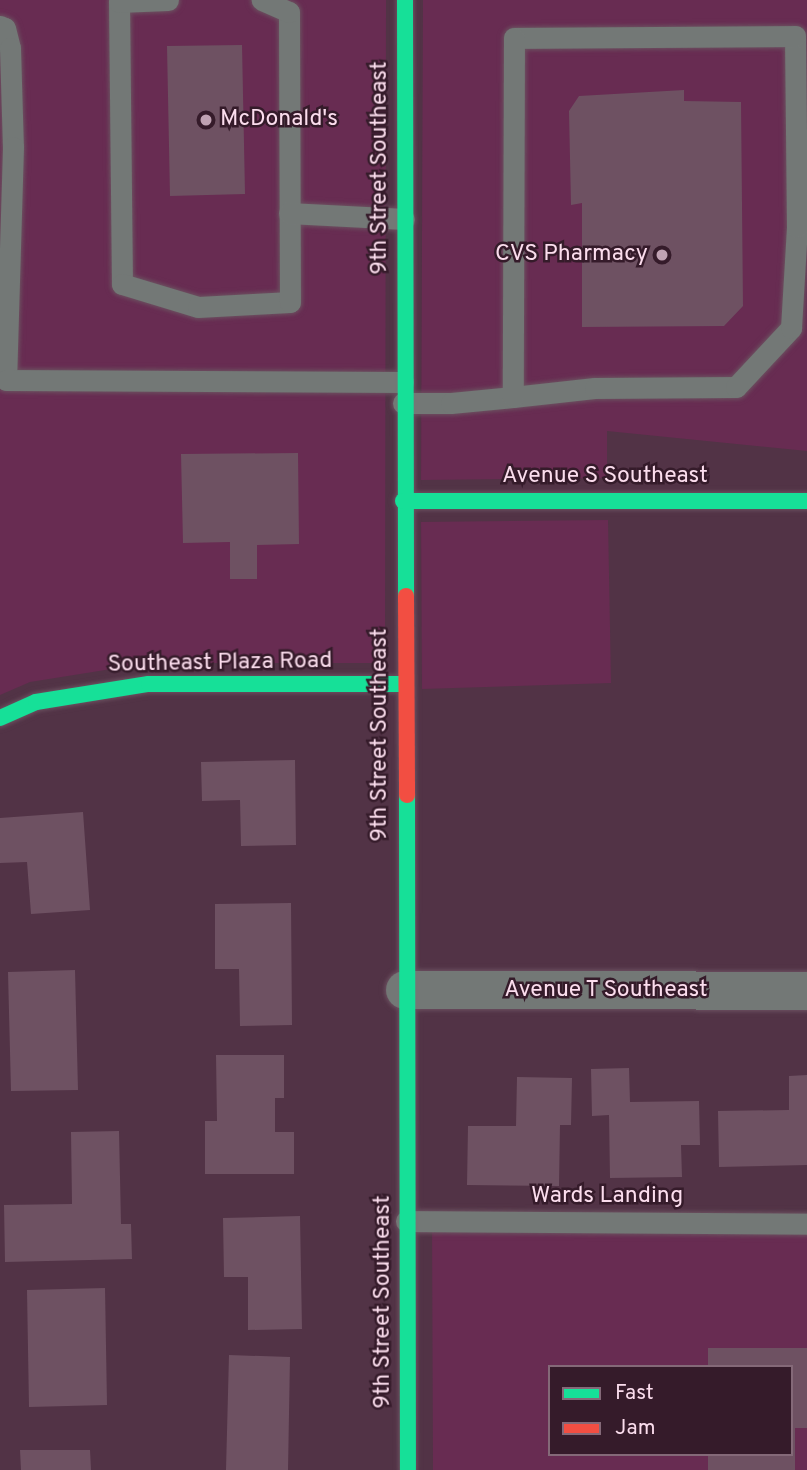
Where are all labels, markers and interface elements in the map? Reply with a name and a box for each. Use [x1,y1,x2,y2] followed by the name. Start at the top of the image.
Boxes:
[367,61,395,275] street label: 9th Street Southeast
[220,106,338,134] place label: McDonald's
[198,112,214,128] marker: McDonald's
[495,241,648,269] place label: CVS Pharmacy
[654,247,670,263] marker: CVS Pharmacy
[502,463,708,491] street label: Avenue S Southeast
[367,628,395,842] street label: 9th Street Southeast
[107,648,333,680] street label: Southeast Plaza Road
[503,977,709,1005] street label: Avenue T Southeast
[531,1183,683,1211] street label: Wards Landing
[370,1195,398,1409] street label: 9th Street Southeast
[548,1365,793,1456] legend
[615,1380,654,1407] text: Fast
[615,1415,656,1442] text: Jam

